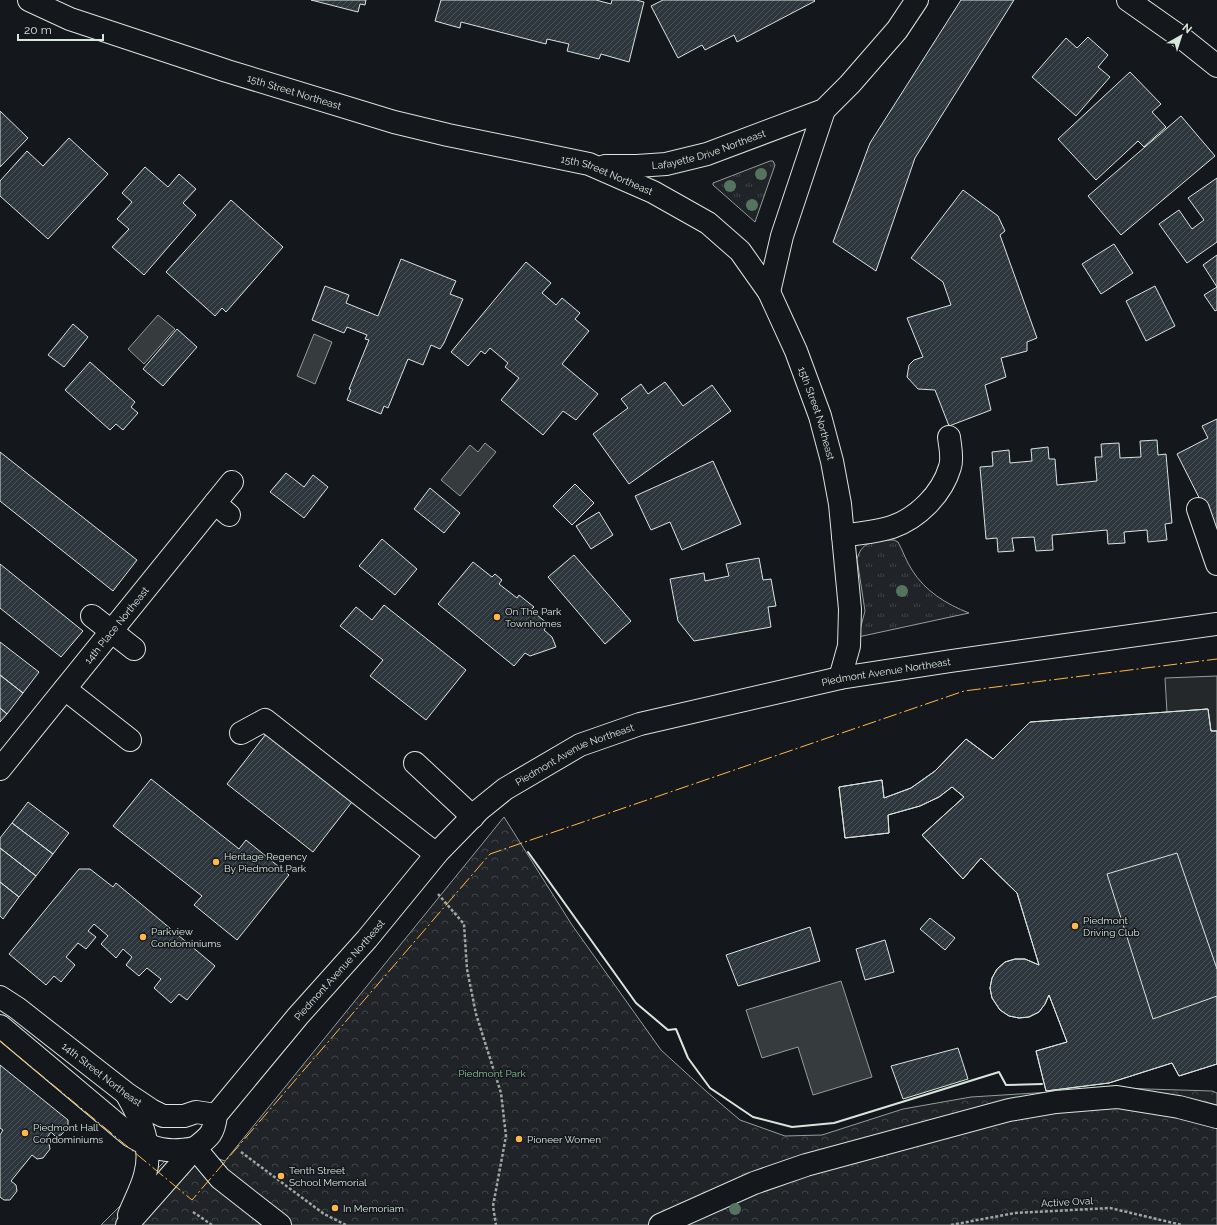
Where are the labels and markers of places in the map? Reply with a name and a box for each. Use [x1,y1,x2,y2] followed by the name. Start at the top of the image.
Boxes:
[505,606,562,629] place label: On The Park Townhomes
[492,612,502,622] marker: On The Park Townhomes
[224,851,308,874] place label: Heritage Regency By Piedmont Park
[211,857,221,867] marker: Heritage Regency By Piedmont Park
[1083,915,1140,938] place label: Piedmont Driving Club
[1070,921,1080,931] marker: Piedmont Driving Club
[151,926,221,949] place label: Parkview Condominiums
[138,932,148,942] marker: Parkview Condominiums
[33,1122,103,1145] place label: Piedmont Hall Condominiums
[20,1128,30,1138] marker: Piedmont Hall Condominiums
[514,1134,524,1144] marker: Pioneer Women
[527,1134,601,1145] place label: Pioneer Women
[289,1165,367,1188] place label: Tenth Street School Memorial
[276,1171,286,1181] marker: Tenth Street School Memorial
[330,1203,340,1213] marker: In Memoriam
[343,1203,404,1214] place label: In Memoriam

